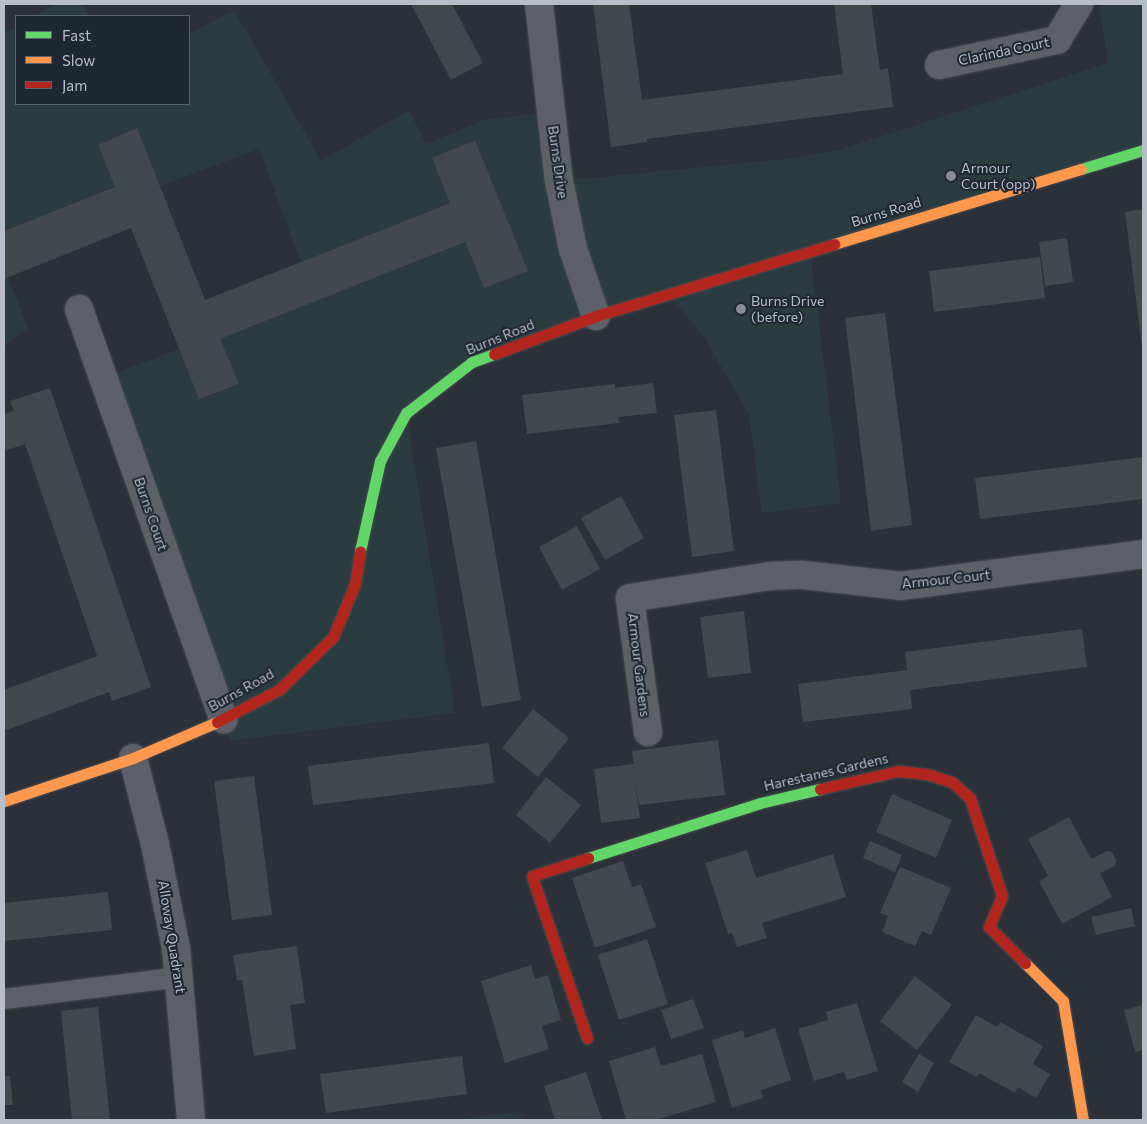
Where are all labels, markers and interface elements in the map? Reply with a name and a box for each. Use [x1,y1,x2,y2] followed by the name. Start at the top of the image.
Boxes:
[15,15,190,105] legend
[62,26,91,44] text: Fast
[957,33,1051,69] street label: Clarinda Court
[62,51,95,69] text: Slow
[62,76,87,94] text: Jam
[545,125,571,199] street label: Burns Drive
[961,160,1036,192] place label: Armour Court (opp)
[945,170,957,182] marker: Armour Court (opp)
[849,193,923,231] street label: Burns Road
[751,293,824,326] place label: Burns Drive (before)
[735,303,747,315] marker: Burns Drive (before)
[463,316,537,358] street label: Burns Road
[131,475,171,553] street label: Burns Court
[901,566,991,592] street label: Armour Court
[624,612,654,718] street label: Armour Gardens
[205,665,277,715] street label: Burns Road
[762,750,890,794] street label: Harestanes Gardens
[155,879,189,995] street label: Alloway Quadrant

